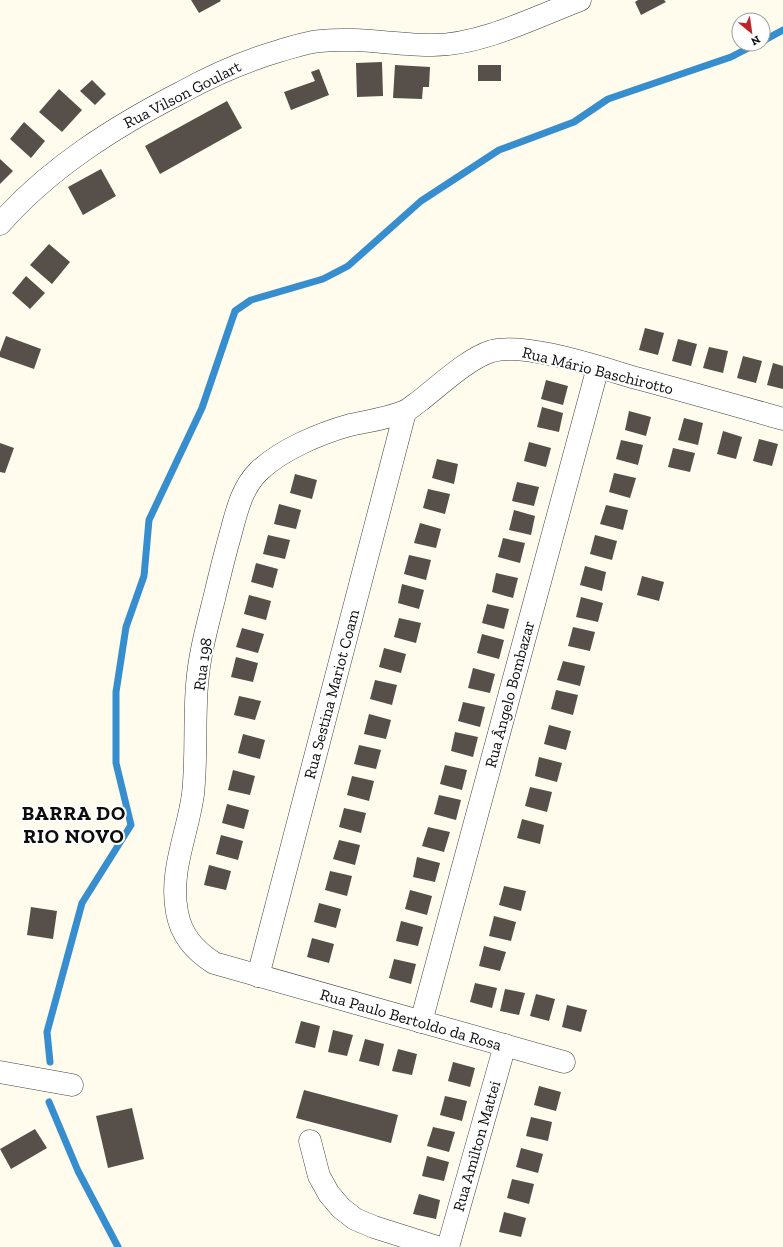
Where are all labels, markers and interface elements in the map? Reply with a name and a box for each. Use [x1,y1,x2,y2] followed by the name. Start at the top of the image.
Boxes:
[731,12,771,52] north arrow
[748,33,762,48] text: N
[120,57,244,132] street label: Rua Vilson Goulart
[520,342,675,398] street label: Rua Mário Baschirotto
[300,607,363,781] street label: Rua Sestina Mariot Coam
[481,618,538,770] street label: Rua Ângelo Bombazar
[189,636,216,692] street label: Rua 198
[22,801,126,848] district label: BARRA DO RIO NOVO
[318,984,504,1055] street label: Rua Paulo Bertoldo da Rosa
[449,1078,504,1214] street label: Rua Amilton Mattei

